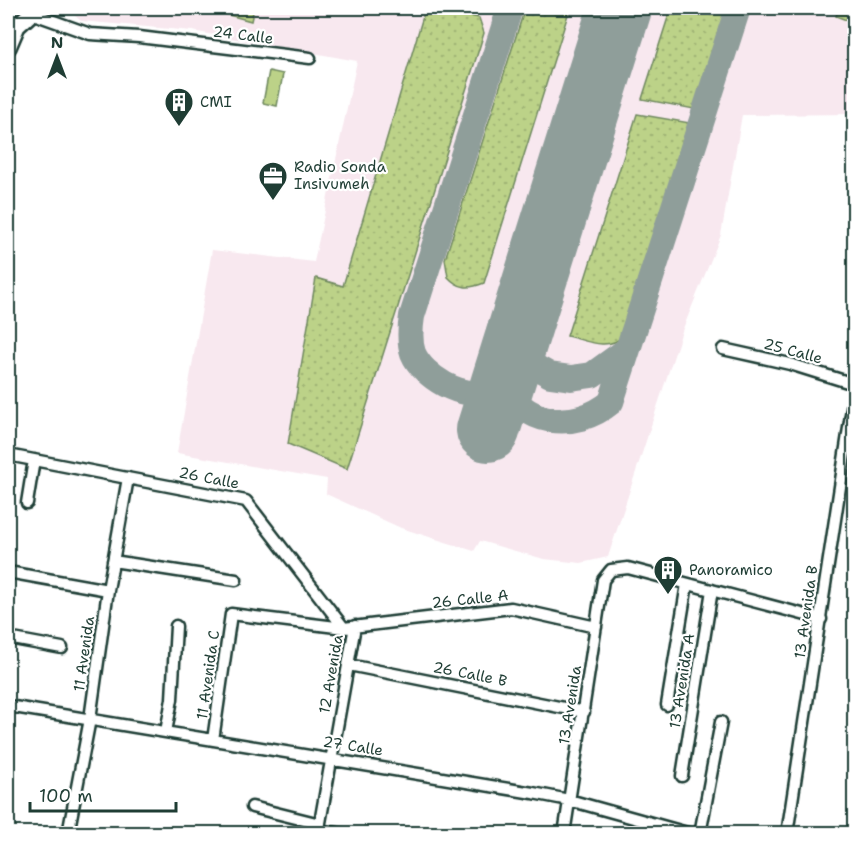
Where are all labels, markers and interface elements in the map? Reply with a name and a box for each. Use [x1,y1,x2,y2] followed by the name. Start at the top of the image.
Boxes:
[212,21,274,49] street label: 24 Calle
[27,27,87,87] north arrow
[51,32,63,53] text: N
[163,86,195,128] building icon: CMI
[200,92,232,112] place label: CMI
[294,157,387,194] place label: Radio Sonda Insivumeh
[257,160,289,202] office icon: Radio Sonda Insivumeh
[761,334,825,368] street label: 25 Calle
[177,462,241,494] street label: 26 Calle
[652,554,684,596] building icon: Panoramico
[689,560,773,580] place label: Panoramico
[790,564,822,660] street label: 13 Avenida B
[431,585,509,613] street label: 26 Calle A
[69,614,99,693] street label: 11 Avenida
[192,629,224,721] street label: 11 Avenida C
[314,632,348,715] street label: 12 Avenida
[665,632,699,730] street label: 13 Avenida A
[431,657,509,691] street label: 26 Calle B
[554,663,586,746] street label: 13 Avenida
[321,731,385,761] street label: 27 Calle
[30,775,176,813] scale bar
[39,784,93,808] text: 100 m

